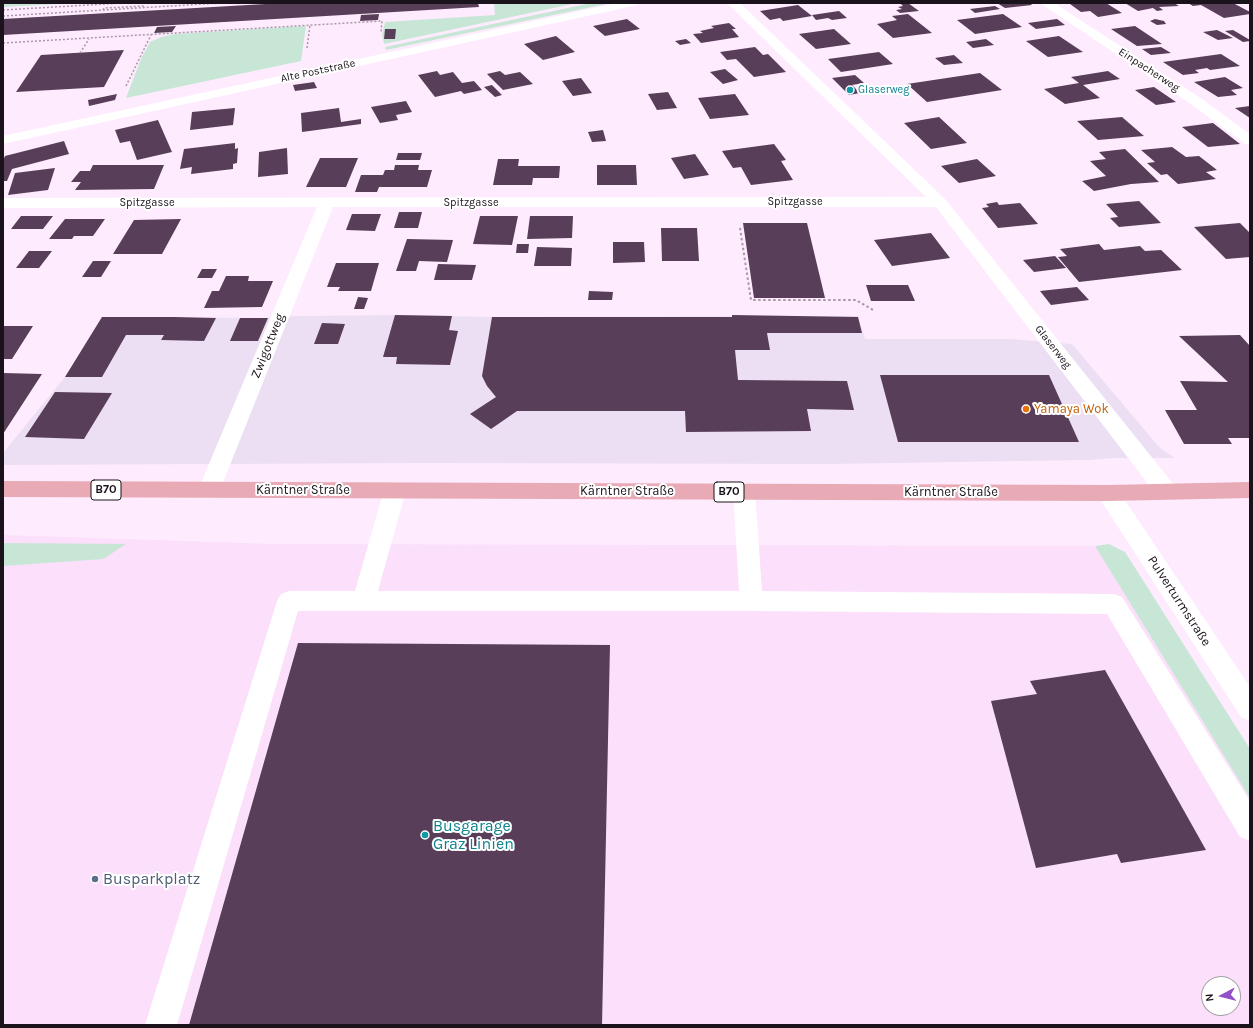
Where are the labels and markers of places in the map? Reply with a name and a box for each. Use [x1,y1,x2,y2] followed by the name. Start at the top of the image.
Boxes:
[858,83,909,97] place label: Glaserweg
[845,85,855,95] marker: Glaserweg
[1034,401,1109,417] place label: Yamaya Wok
[1021,404,1031,414] marker: Yamaya Wok
[433,816,514,854] place label: Busgarage Graz Linien
[420,830,430,840] marker: Busgarage Graz Linien
[103,869,200,889] place label: Busparkplatz
[90,874,100,884] marker: Busparkplatz

